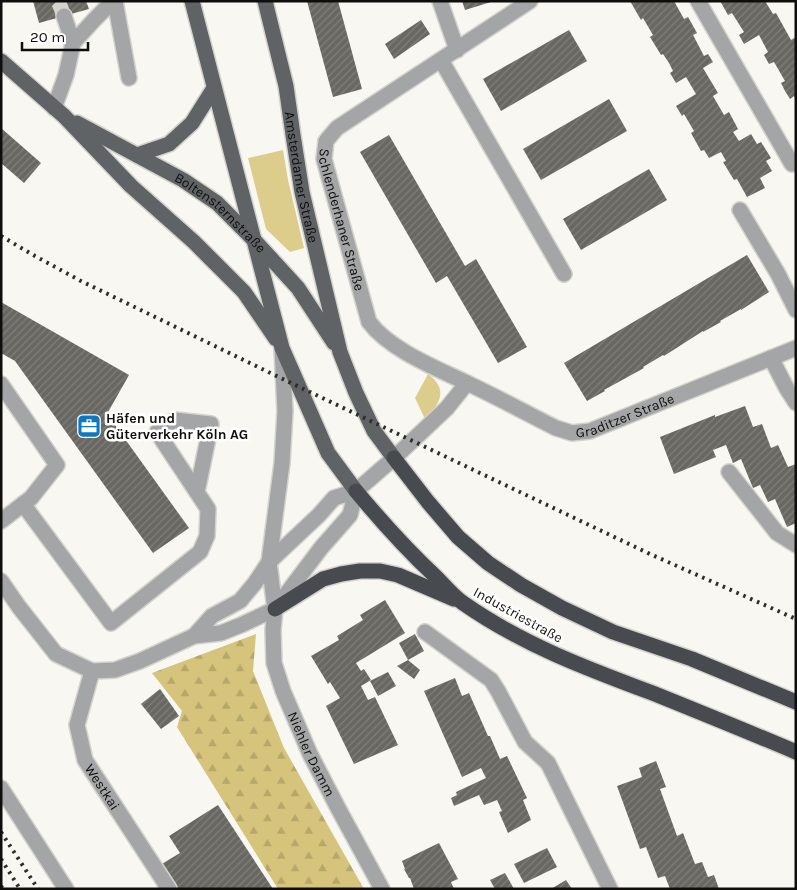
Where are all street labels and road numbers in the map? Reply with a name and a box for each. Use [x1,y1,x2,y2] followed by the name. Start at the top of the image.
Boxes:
[281,110,322,244] street label: Amsterdamer Straße
[315,148,368,293] street label: Schlenderhaner Straße
[172,169,270,256] street label: Boltensternstraße
[575,390,676,441] street label: Graditzer Straße
[470,583,566,647] street label: Industriestraße
[284,709,339,799] street label: Niehler Damm
[81,761,124,813] street label: Westkai

